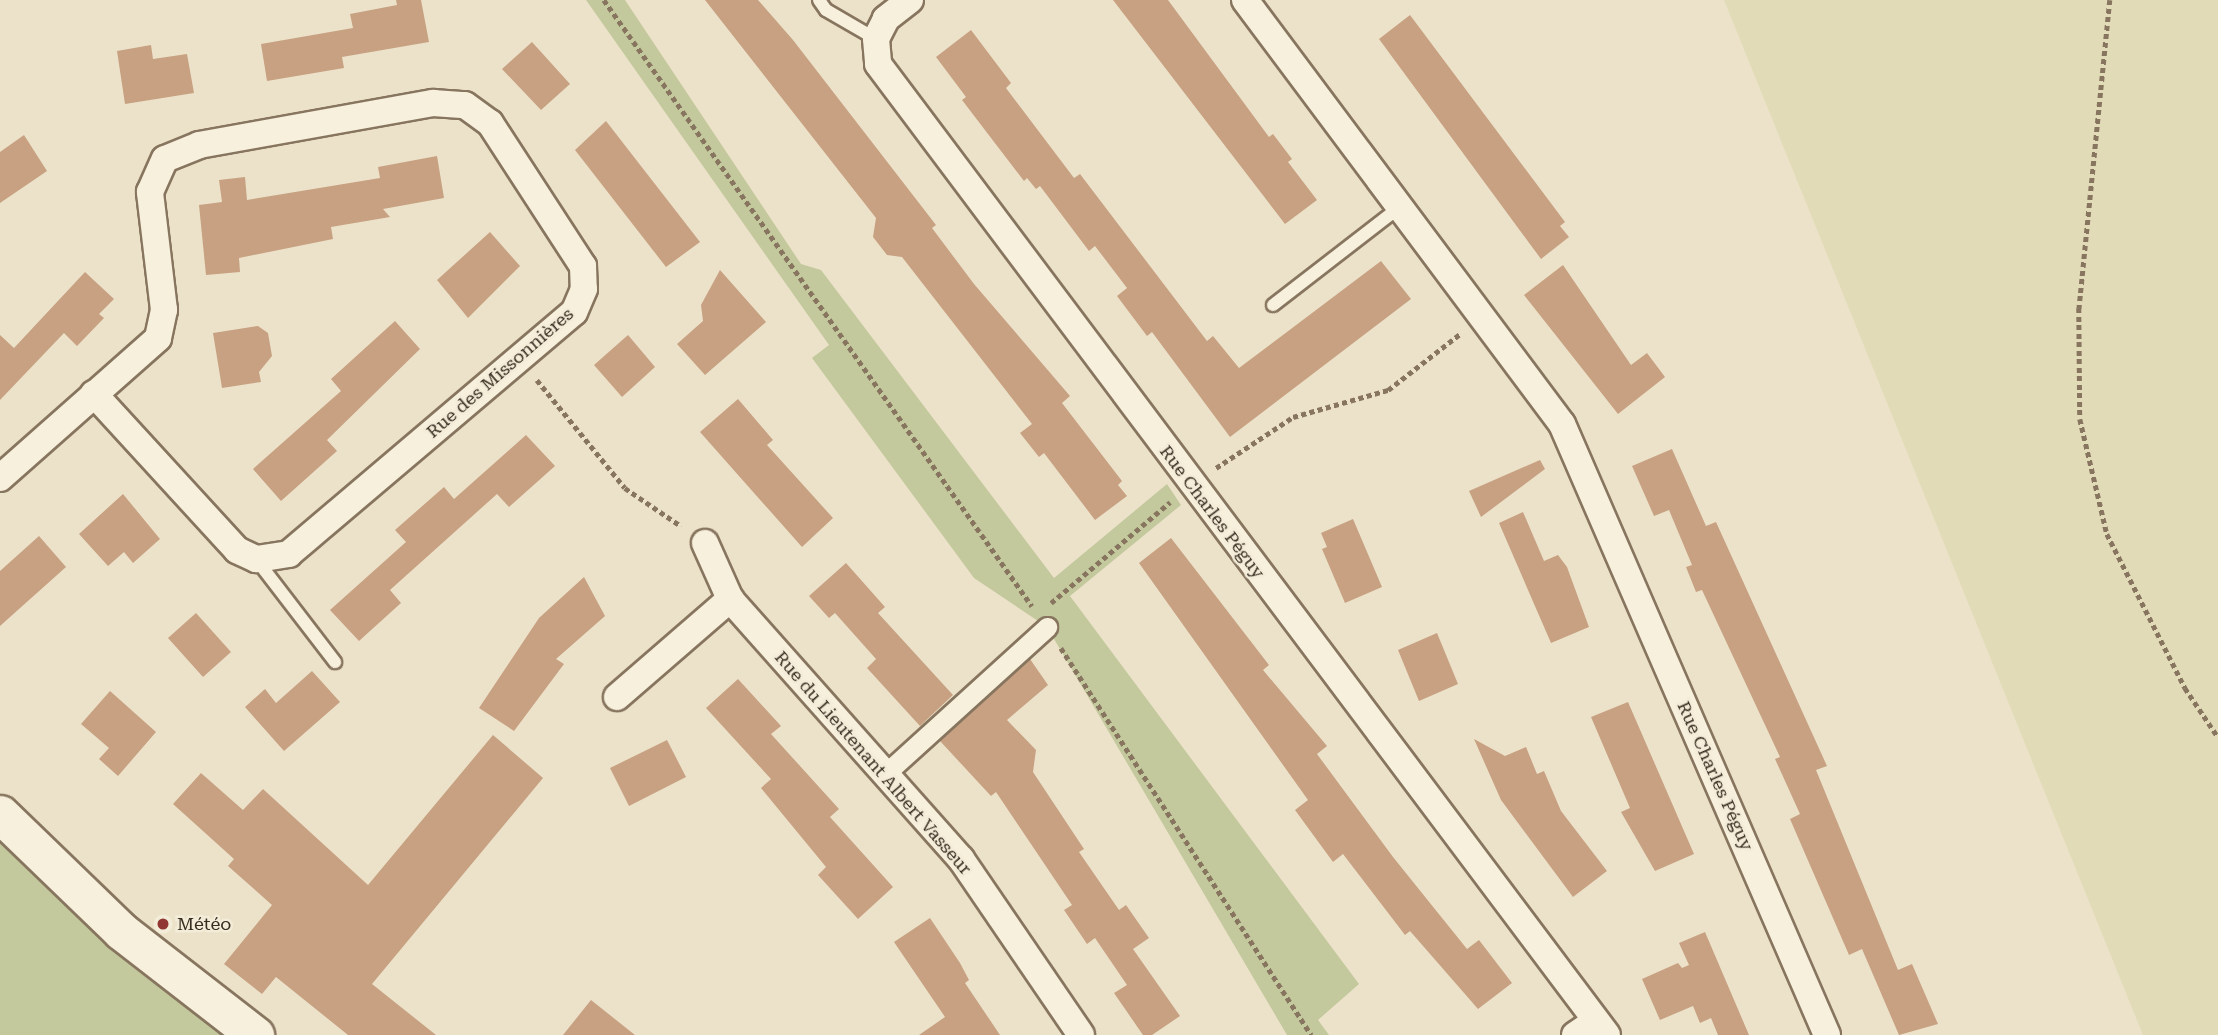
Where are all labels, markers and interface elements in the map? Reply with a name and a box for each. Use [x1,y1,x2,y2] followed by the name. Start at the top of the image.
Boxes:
[422,303,578,443] street label: Rue des Missonnières
[1155,441,1269,583] street label: Rue Charles Péguy
[770,647,976,879] street label: Rue du Lieutenant Albert Vasseur
[1672,698,1758,854] street label: Rue Charles Péguy
[177,913,231,935] place label: Météo
[155,916,171,932] marker: Météo

